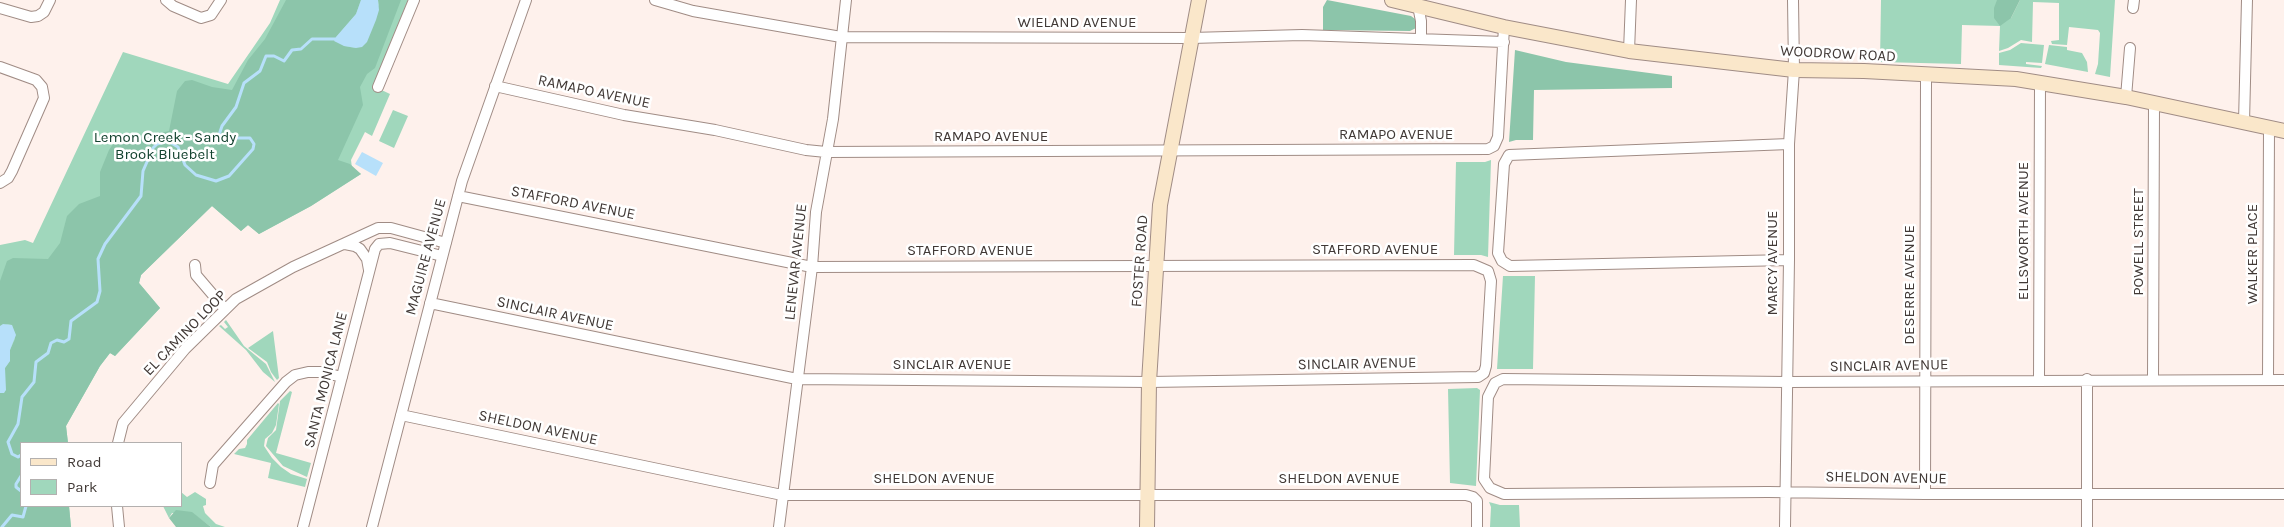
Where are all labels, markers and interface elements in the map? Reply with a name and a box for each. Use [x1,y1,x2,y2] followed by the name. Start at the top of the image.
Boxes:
[1018,14,1136,32] street label: WIELAND AVENUE
[1780,42,1896,66] street label: WOODROW ROAD
[536,71,652,113] street label: RAMAPO AVENUE
[1339,126,1453,144] street label: RAMAPO AVENUE
[934,128,1048,146] street label: RAMAPO AVENUE
[94,129,236,164] park label: Lemon Creek - Sandy Brook Bluebelt
[2015,162,2033,300] street label: ELLSWORTH AVENUE
[509,182,637,224] street label: STAFFORD AVENUE
[2130,188,2148,296] street label: POWELL STREET
[402,197,450,317] street label: MAGUIRE AVENUE
[781,203,811,321] street label: LENEVAR AVENUE
[2244,204,2262,304] street label: WALKER PLACE
[1764,210,1782,316] street label: MARCY AVENUE
[1128,214,1152,308] street label: FOSTER ROAD
[1901,225,1919,345] street label: DESERRE AVENUE
[1312,241,1438,259] street label: STAFFORD AVENUE
[907,242,1033,260] street label: STAFFORD AVENUE
[140,286,230,380] street label: EL CAMINO LOOP
[495,293,615,335] street label: SINCLAIR AVENUE
[300,310,352,450] street label: SANTA MONICA LANE
[1297,354,1417,374] street label: SINCLAIR AVENUE
[893,356,1011,374] street label: SINCLAIR AVENUE
[1829,356,1949,376] street label: SINCLAIR AVENUE
[477,407,599,449] street label: SHELDON AVENUE
[20,442,182,507] legend
[67,453,102,471] text: Road
[1825,468,1947,488] street label: SHELDON AVENUE
[873,470,995,488] street label: SHELDON AVENUE
[1278,470,1400,488] street label: SHELDON AVENUE
[67,478,97,496] text: Park

